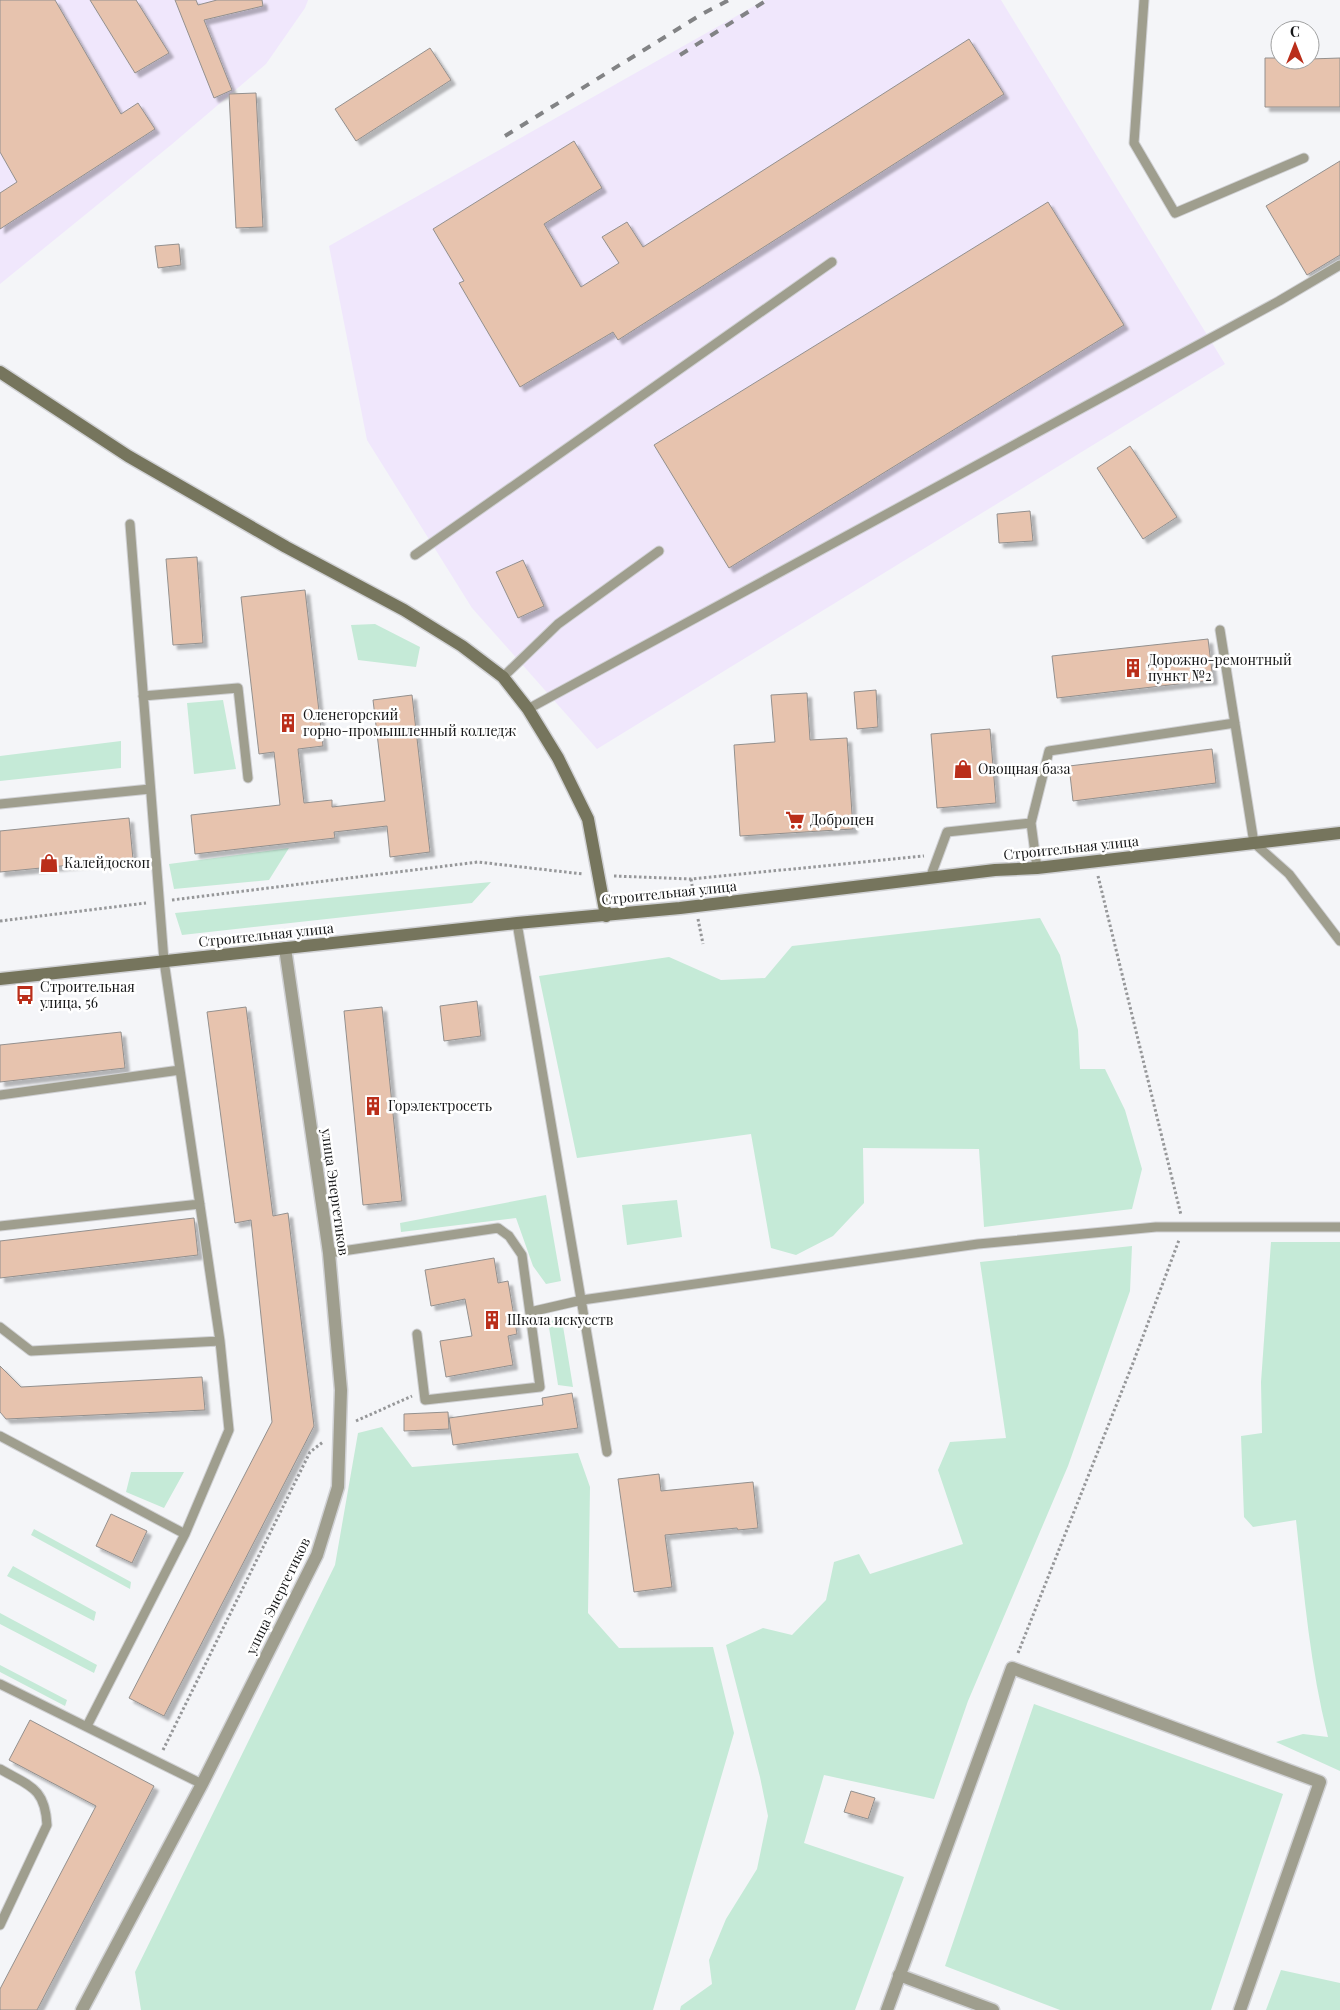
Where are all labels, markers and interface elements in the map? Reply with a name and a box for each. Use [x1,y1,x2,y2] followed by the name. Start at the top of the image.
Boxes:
[1270,20,1320,70] north arrow
[1290,22,1300,41] text: С
[1148,650,1292,685] place label: Дорожно-ремонтный пункт №2
[1122,657,1144,679] building icon: Дорожно-ремонтный пункт №2
[303,705,516,740] place label: Оленегорский горно-промышленный колледж
[277,712,299,734] building icon: Оленегорский горно-промышленный колледж
[952,758,974,780] shop icon: Овощная база
[978,759,1070,778] place label: Овощная база
[784,809,806,831] supermarket icon: Доброцен
[810,810,875,829] place label: Доброцен
[1002,831,1140,864] street label: Строительная улица
[38,852,60,874] shop icon: Калейдоскоп
[64,853,150,872] place label: Калейдоскоп
[600,876,738,909] street label: Строительная улица
[197,918,335,951] street label: Строительная улица
[39,977,135,1012] place label: Строительная улица, 56
[14,984,36,1006] bus stop icon: Строительная улица, 56
[362,1095,384,1117] building icon: Горэлектросеть
[388,1096,492,1115] place label: Горэлектросеть
[317,1126,354,1257] street label: улица Энергетиков
[481,1309,503,1331] building icon: Школа искусств
[507,1310,614,1329] place label: Школа искусств
[241,1534,314,1658] street label: улица Энергетиков

